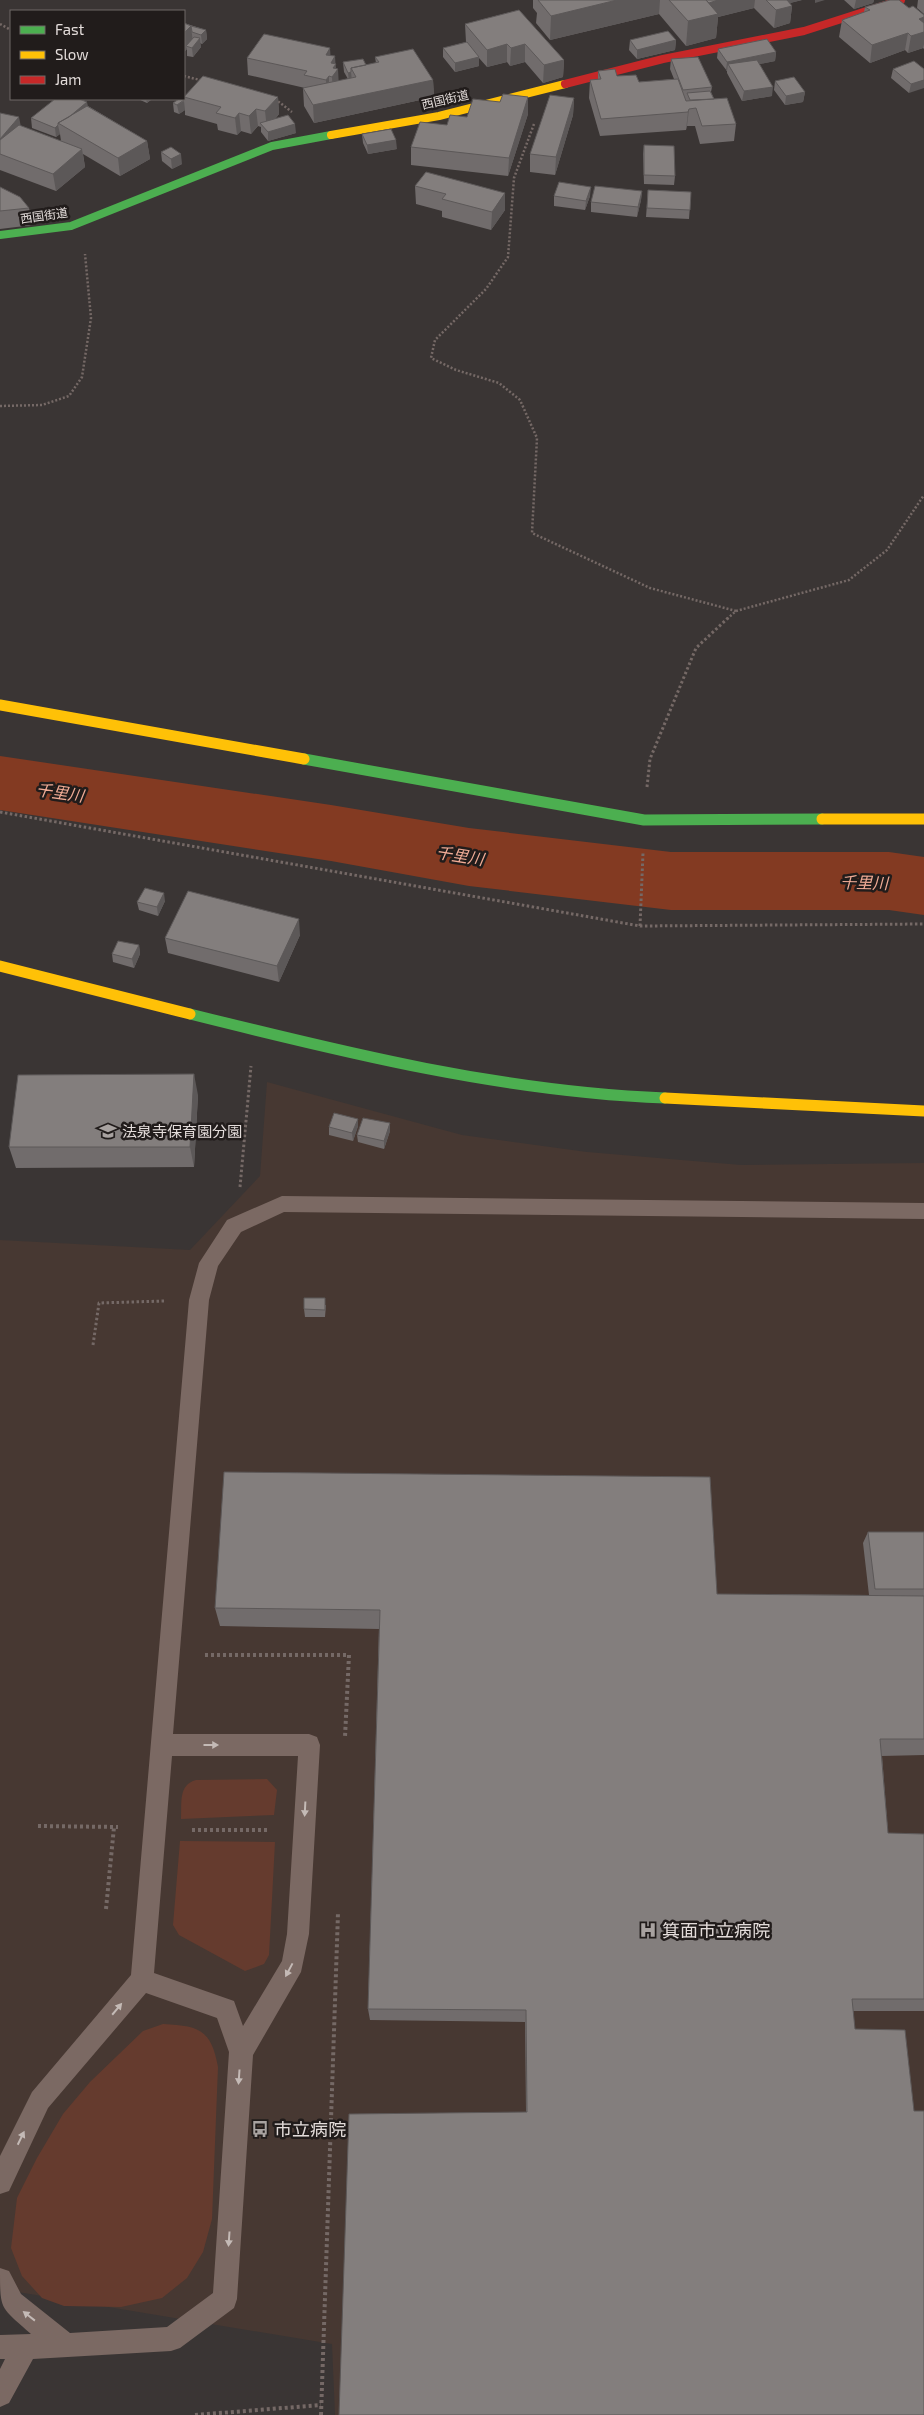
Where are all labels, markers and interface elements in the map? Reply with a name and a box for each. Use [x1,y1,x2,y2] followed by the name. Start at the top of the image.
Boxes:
[10,10,185,100] legend
[55,20,85,38] text: Fast
[55,45,89,63] text: Slow
[55,70,81,88] text: Jam
[420,87,470,111] street label: 西国街道
[19,205,69,225] street label: 西国街道
[35,779,87,805] water label: 千里川
[435,842,487,868] water label: 千里川
[840,872,890,892] water label: 千里川
[98,1121,118,1141] school or university icon: 法泉寺保育園分園
[122,1122,242,1140] place label: 法泉寺保育園分園
[204,1741,220,1749] one-way arrow
[301,1802,309,1818] one-way arrow
[662,1919,770,1941] place label: 箕面市立病院
[638,1920,658,1940] hospital icon: 箕面市立病院
[285,1963,293,1977] one-way arrow
[112,2002,123,2015] one-way arrow
[235,2069,243,2085] one-way arrow
[274,2118,346,2140] place label: 市立病院
[250,2119,270,2139] bus stop icon: 市立病院
[17,2131,26,2146] one-way arrow
[225,2231,233,2247] one-way arrow
[23,2311,36,2322] one-way arrow

